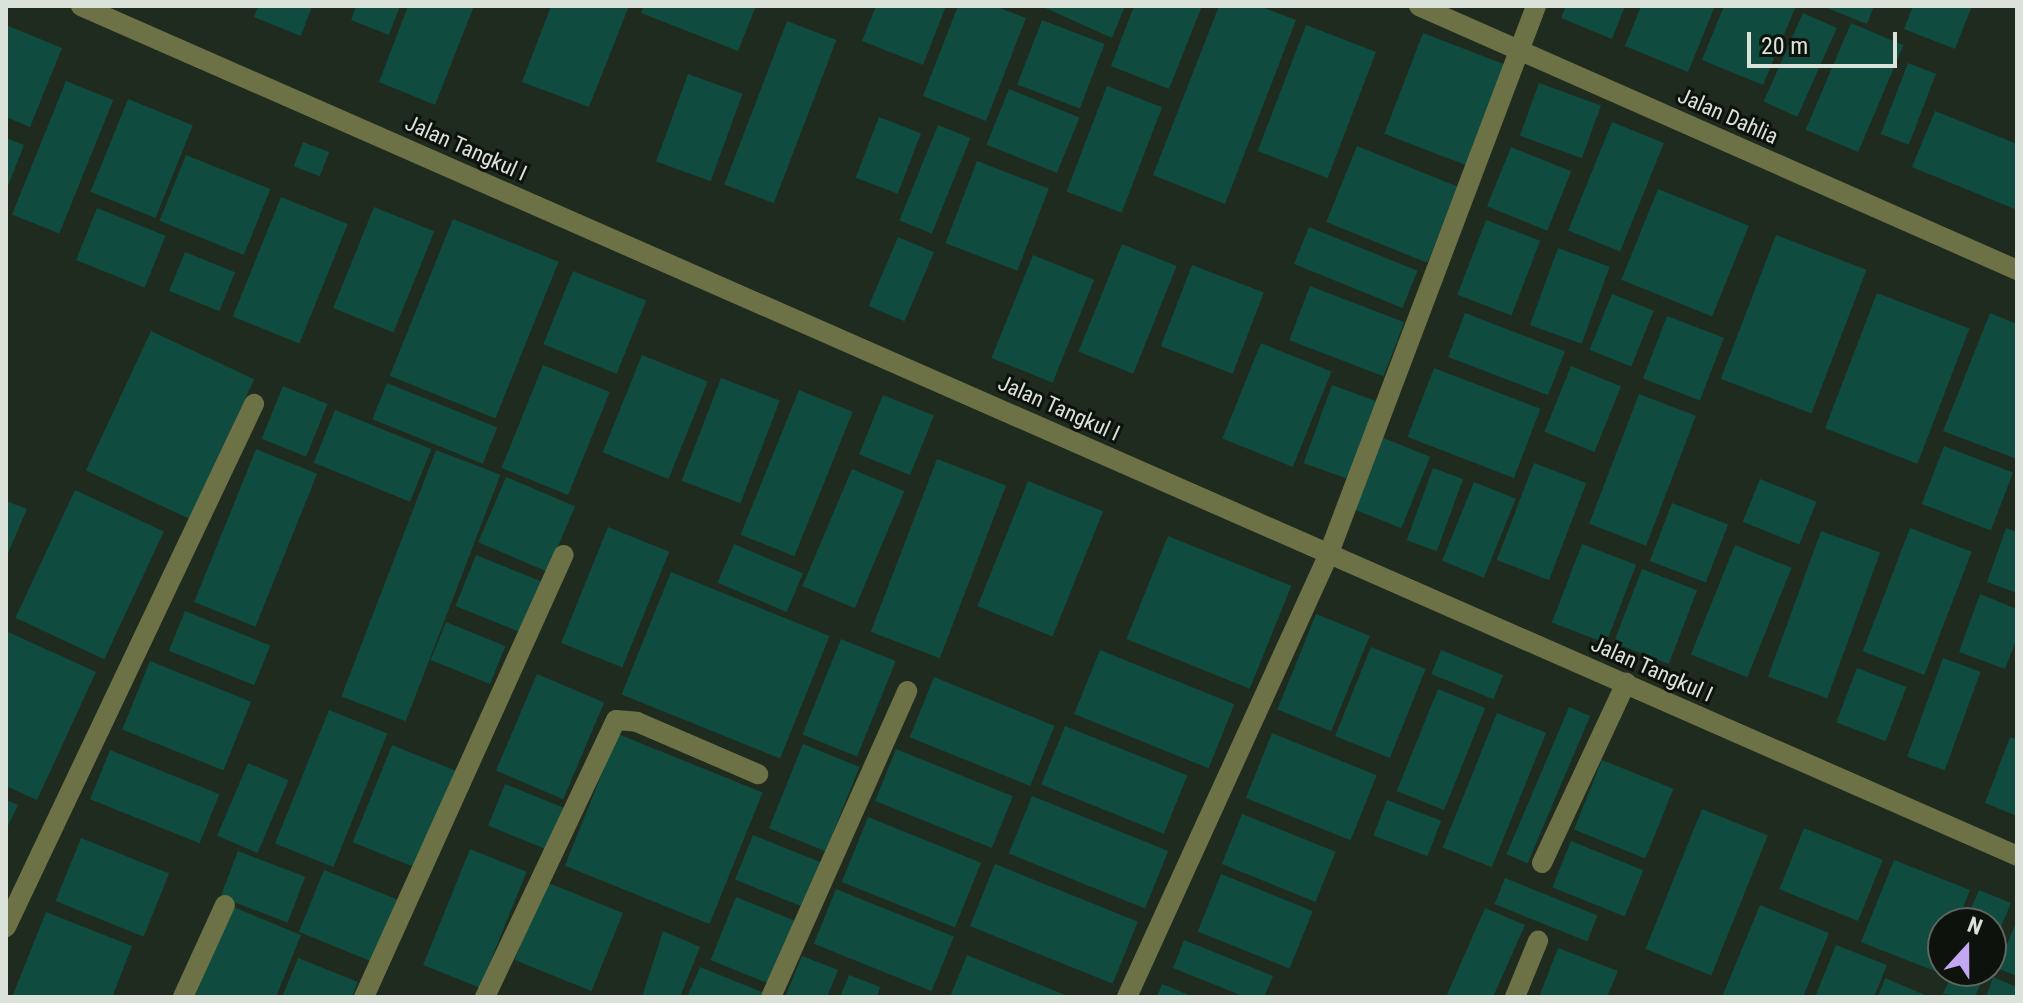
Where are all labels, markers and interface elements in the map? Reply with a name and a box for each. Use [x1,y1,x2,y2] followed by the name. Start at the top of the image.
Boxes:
[1751,16,1901,66] scale bar
[1761,32,1808,60] text: 20 m
[1674,82,1782,150] street label: Jalan Dahlia
[401,109,531,187] street label: Jalan Tangkul I
[994,369,1124,447] street label: Jalan Tangkul I
[1587,630,1717,708] street label: Jalan Tangkul I
[1927,907,2007,987] north arrow
[1964,912,1986,940] text: N

